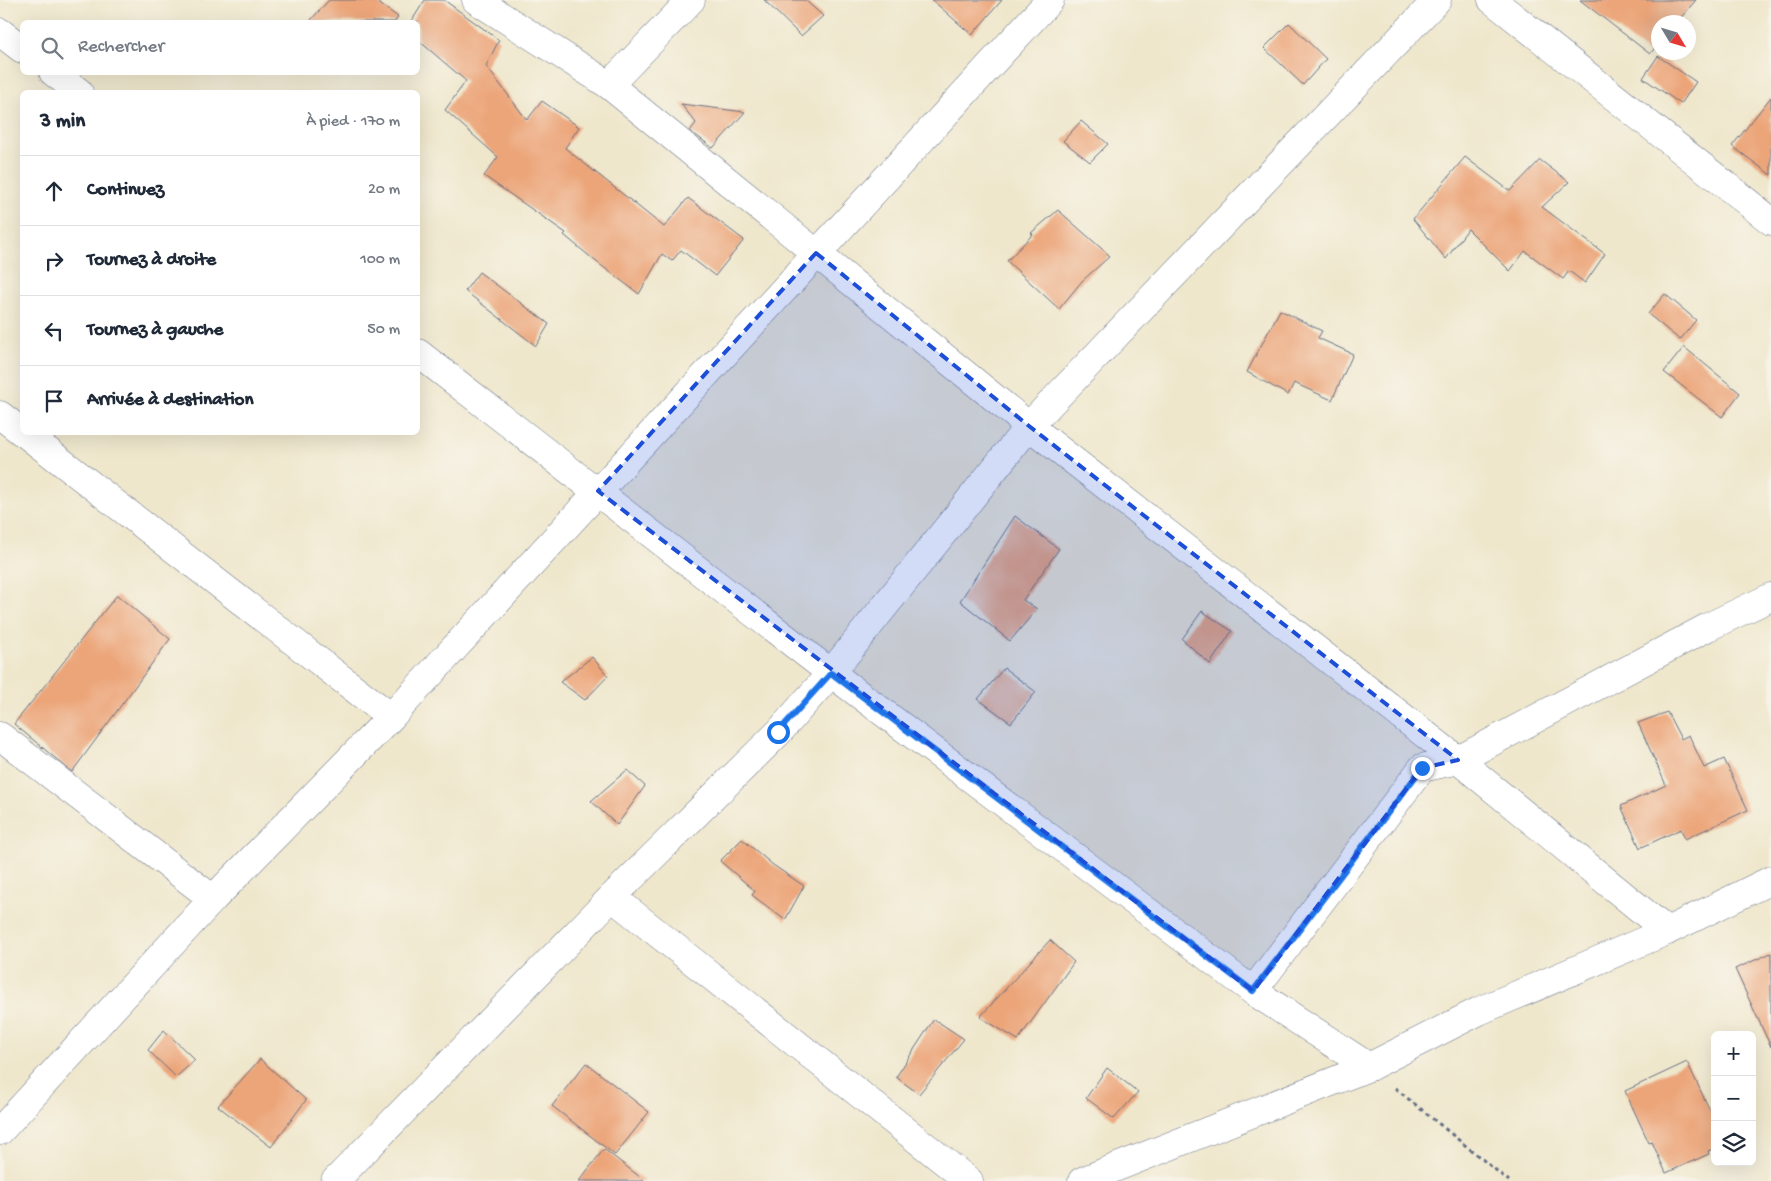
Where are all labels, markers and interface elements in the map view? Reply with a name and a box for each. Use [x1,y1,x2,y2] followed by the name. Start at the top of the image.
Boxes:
[1651,15,1696,60] north arrow
[20,20,420,75] search box
[38,34,66,62] icon: search
[78,36,164,59] text: Rechercher
[40,110,85,135] text: 3 min
[306,113,400,132] text: À pied · 170 m
[40,177,68,205] icon: ahead
[87,179,164,202] text: Continuez
[368,181,400,200] text: 20 m
[40,247,68,275] icon: right
[87,249,216,272] text: Tournez à droite
[360,251,400,270] text: 100 m
[40,317,68,345] icon: left
[87,319,223,342] text: Tournez à gauche
[367,321,400,340] text: 50 m
[40,387,68,415] icon: arrive
[87,389,253,412] text: Arrivée à destination
[767,721,790,744] route start
[1411,757,1434,780] route end
[1711,1031,1756,1166] map controls
[1711,1031,1756,1076] button: +
[1711,1076,1756,1121] button: −
[1711,1121,1756,1166] button: layers

